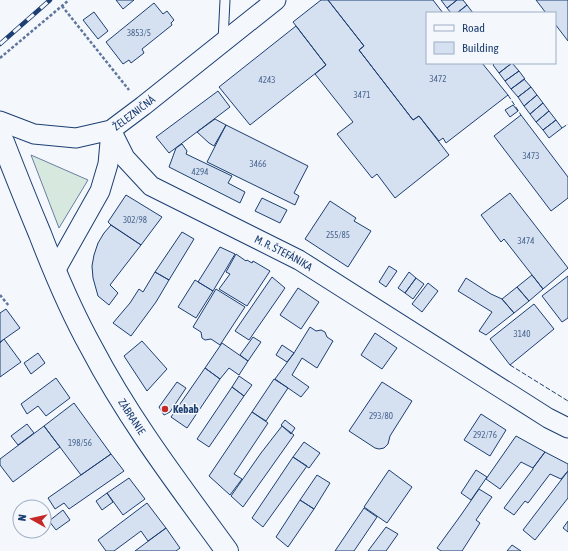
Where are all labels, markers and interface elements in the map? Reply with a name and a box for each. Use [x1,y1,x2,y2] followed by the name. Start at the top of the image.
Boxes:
[426,12,556,64] legend
[462,21,485,35] text: Road
[127,28,151,38] house number: 3853/5
[462,41,500,55] text: Building
[430,74,446,84] house number: 3472
[259,75,275,85] house number: 4243
[354,90,370,100] house number: 3471
[110,93,158,133] street label: ŽELEZNIČNÁ
[523,151,539,161] house number: 3473
[250,159,266,169] house number: 3466
[192,167,208,177] house number: 4294
[123,215,147,225] house number: 302/98
[326,230,350,240] house number: 255/85
[253,233,315,273] street label: M. R. ŠTEFÁNIKA
[518,236,534,246] house number: 3474
[514,329,530,339] house number: 3140
[116,396,148,437] street label: ZÁBRANIE
[173,403,199,415] place label: Kebab
[160,404,170,414] marker: Kebab
[369,411,393,421] house number: 293/80
[473,430,497,440] house number: 292/76
[68,438,92,448] house number: 198/56
[12,499,52,539] north arrow
[16,514,28,522] text: N

